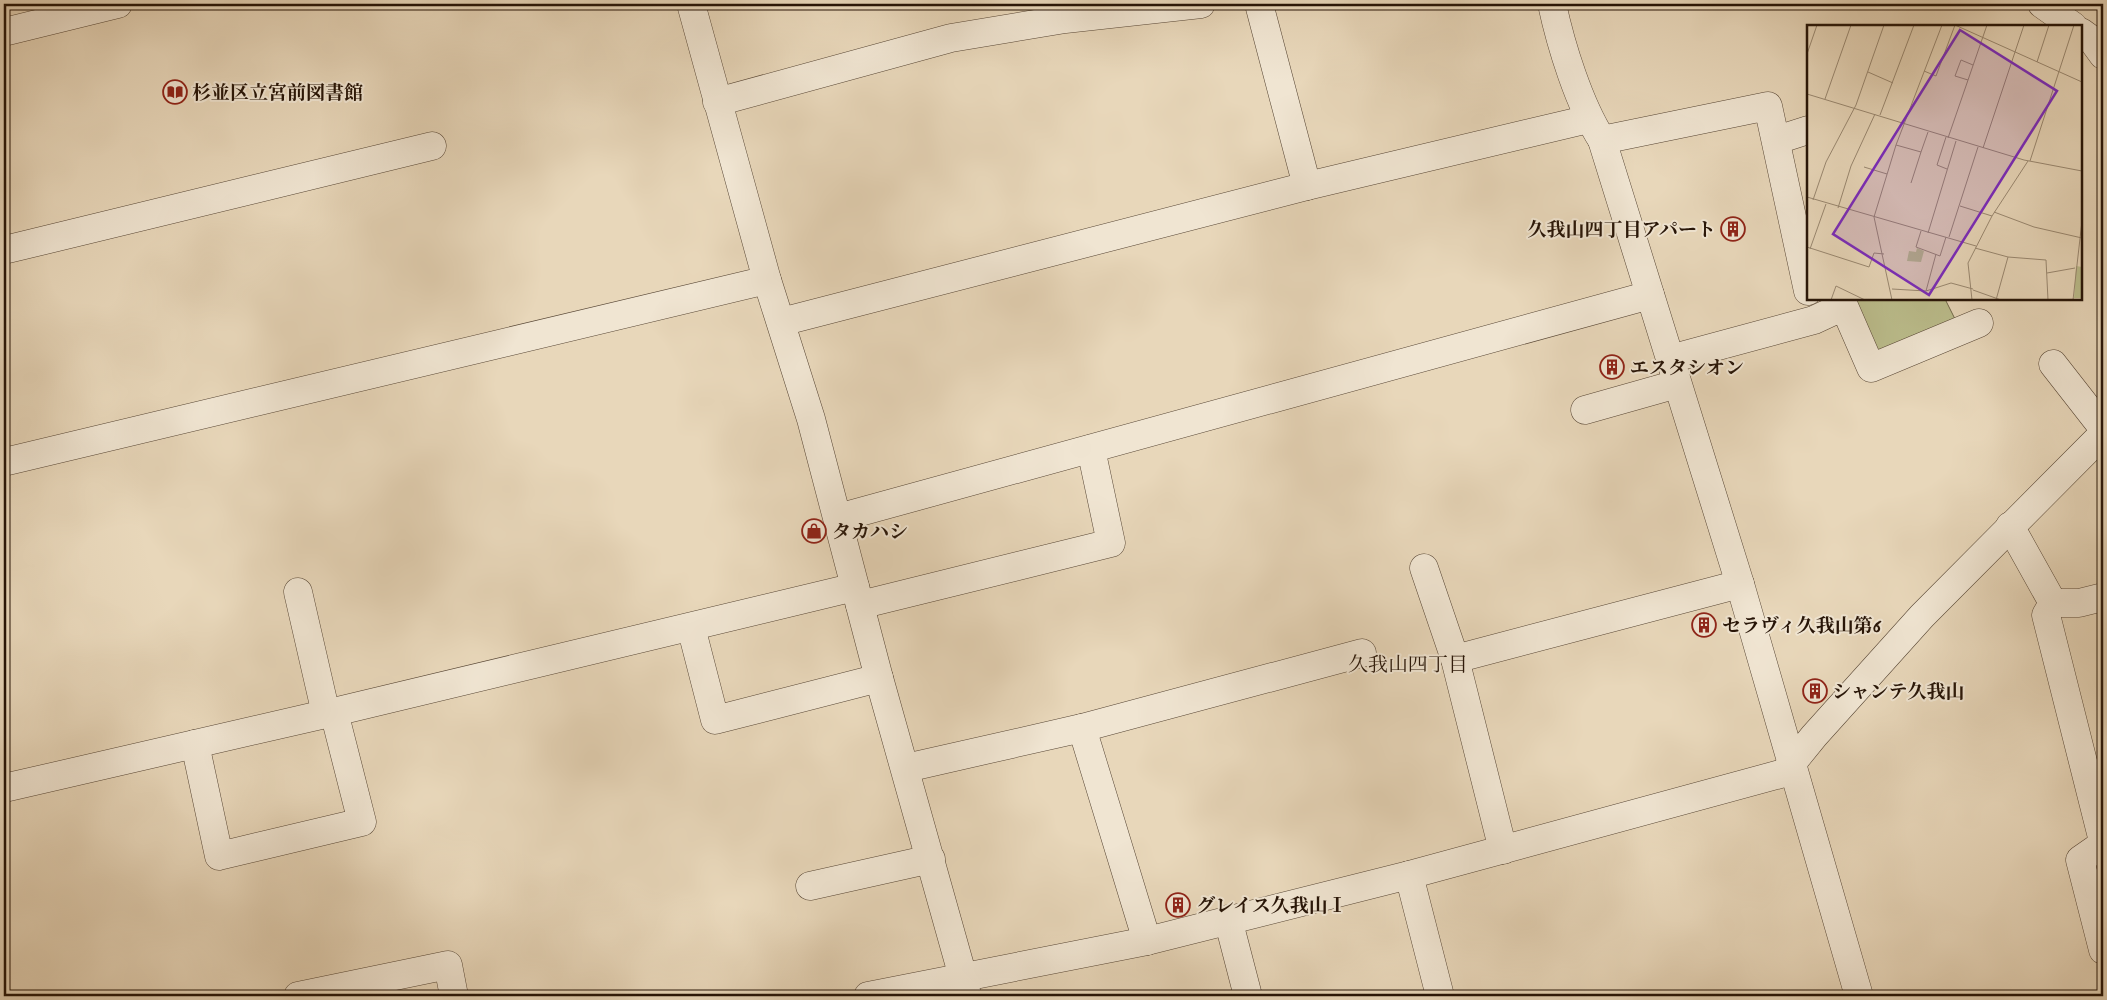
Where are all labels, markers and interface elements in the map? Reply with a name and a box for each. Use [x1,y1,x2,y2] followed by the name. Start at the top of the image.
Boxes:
[1807,25,2082,300] inset map
[162,79,188,105] library icon: 杉並区立宮前図書館
[192,82,363,106] place label: 杉並区立宮前図書館
[1720,216,1746,242] building icon: 久我山四丁目アパート
[1528,219,1716,243] place label: 久我山四丁目アパート
[1599,354,1625,380] building icon: エスタシオン
[1630,357,1744,381] place label: エスタシオン
[801,518,827,544] shop icon: タカハシ
[832,521,908,545] place label: タカハシ
[1691,612,1717,638] building icon: セラヴィ久我山第6
[1722,615,1882,639] place label: セラヴィ久我山第6
[1348,653,1468,678] district label: 久我山四丁目
[1802,678,1828,704] building icon: シャンテ久我山
[1832,681,1965,705] place label: シャンテ久我山
[1165,892,1191,918] building icon: グレイス久我山Ⅰ
[1196,895,1347,919] place label: グレイス久我山Ⅰ

